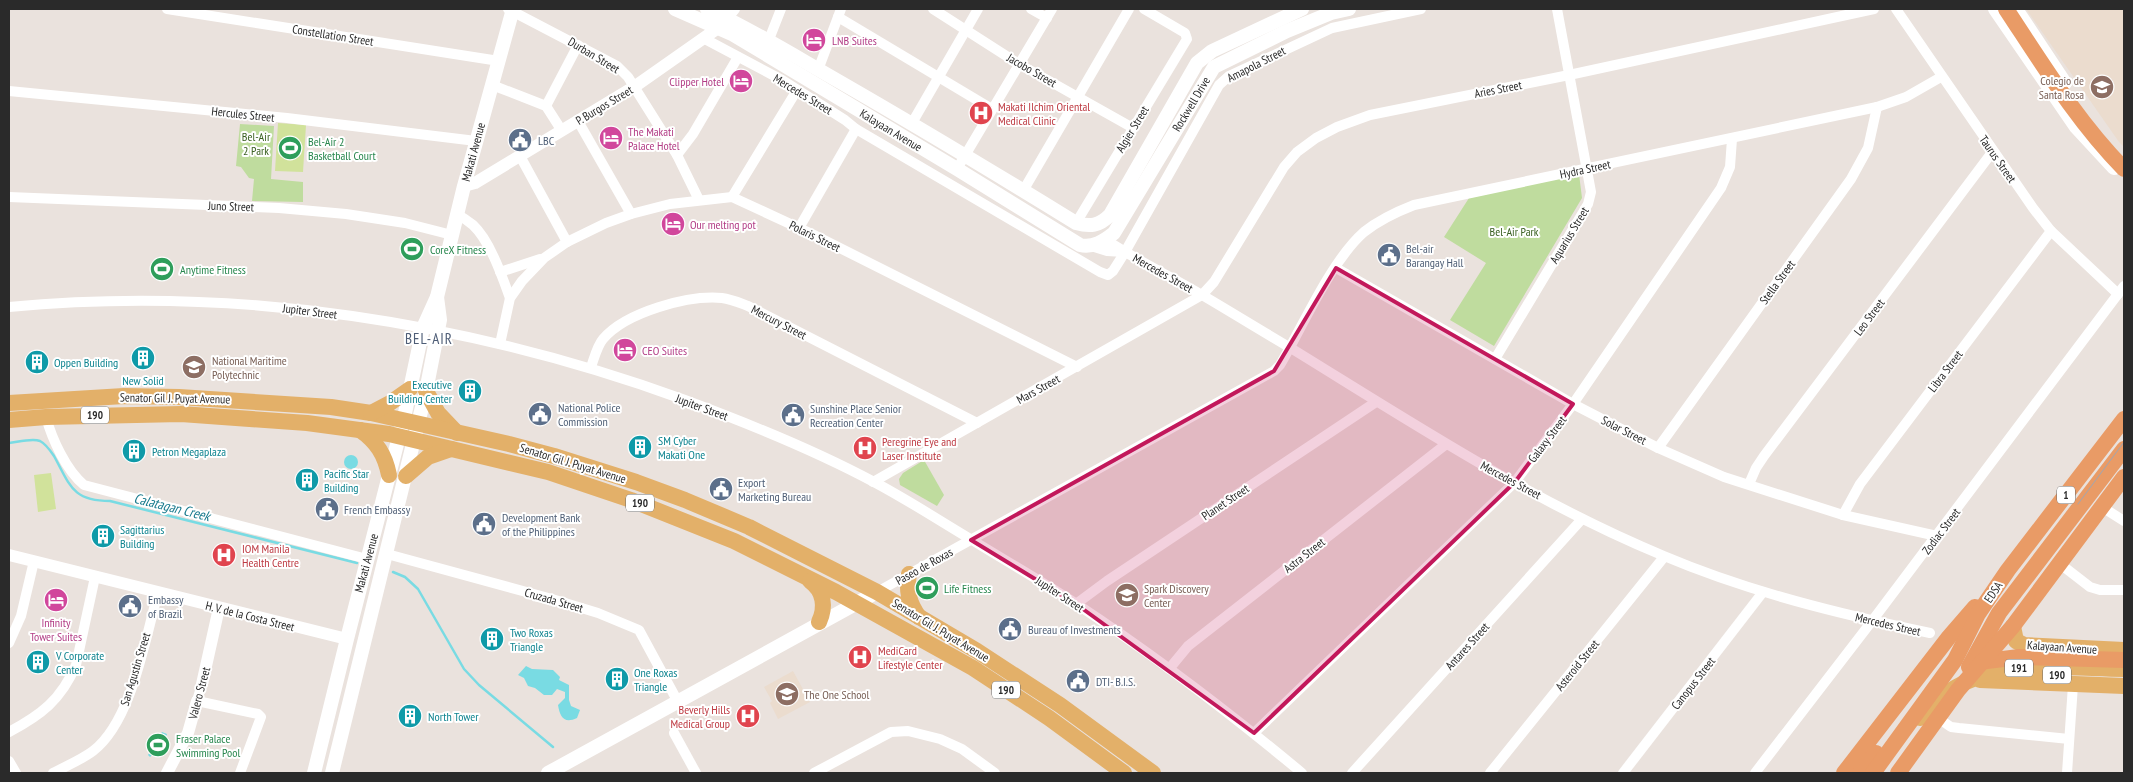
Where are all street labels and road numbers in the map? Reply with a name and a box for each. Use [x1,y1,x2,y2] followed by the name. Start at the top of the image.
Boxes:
[291,21,375,49] street label: Constellation Street
[566,34,623,77] street label: Durban Street
[1224,43,1288,85] street label: Amapola Street
[1004,49,1060,91] street label: Jacobo Street
[771,70,836,118] street label: Mercedes Street
[1169,74,1213,134] street label: Rockwell Drive
[1473,77,1524,101] street label: Aries Street
[573,82,636,128] street label: P. Burgos Street
[1112,102,1152,155] street label: Algier Street
[211,103,276,125] street label: Hercules Street
[857,106,925,154] street label: Kalayaan Avenue
[458,121,488,183] street label: Makati Avenue
[1976,132,2020,186] street label: Taurus Street
[1558,156,1612,182] street label: Hydra Street
[207,198,255,214] street label: Juno Street
[1546,203,1592,266] street label: Aquarius Street
[787,217,844,255] street label: Polaris Street
[1130,250,1196,296] street label: Mercedes Street
[1756,256,1798,307] street label: Stella Street
[1850,295,1888,338] street label: Leo Street
[281,300,339,322] street label: Jupiter Street
[749,302,810,343] street label: Mercury Street
[1924,347,1966,395] street label: Libra Street
[1014,371,1063,407] street label: Mars Street
[120,390,230,406] street label: Senator Gil J. Puyat Avenue
[673,390,731,424] street label: Jupiter Street
[81,406,109,424] road number: 190
[1525,412,1570,465] street label: Galaxy Street
[1599,412,1650,448] street label: Solar Street
[518,440,628,486] street label: Senator Gil J. Puyat Avenue
[1478,458,1544,503] street label: Mercedes Street
[1198,480,1252,523] street label: Planet Street
[2057,486,2075,504] road number: 1
[626,494,654,512] road number: 190
[1919,504,1964,557] street label: Zodiac Street
[351,532,381,594] street label: Makati Avenue
[1280,534,1328,576] street label: Astra Street
[893,544,955,588] street label: Paseo de Roxas
[1032,572,1088,616] street label: Jupiter Street
[1981,578,2006,605] street label: EDSA
[523,584,586,616] street label: Cruzada Street
[890,595,992,665] street label: Senator Gil J. Puyat Avenue
[204,598,297,634] street label: H. V. de la Costa Street
[1854,609,1923,639] street label: Mercedes Street
[1442,619,1493,673] street label: Antares Street
[117,630,153,708] street label: San Agustin Street
[1552,636,1603,694] street label: Asteroid Street
[2027,637,2097,657] street label: Kalayaan Avenue
[1668,653,1719,712] street label: Canopus Street
[2005,660,2033,676] road number: 191
[185,665,213,722] street label: Valero Street
[2043,666,2071,684] road number: 190
[992,682,1020,698] road number: 190

